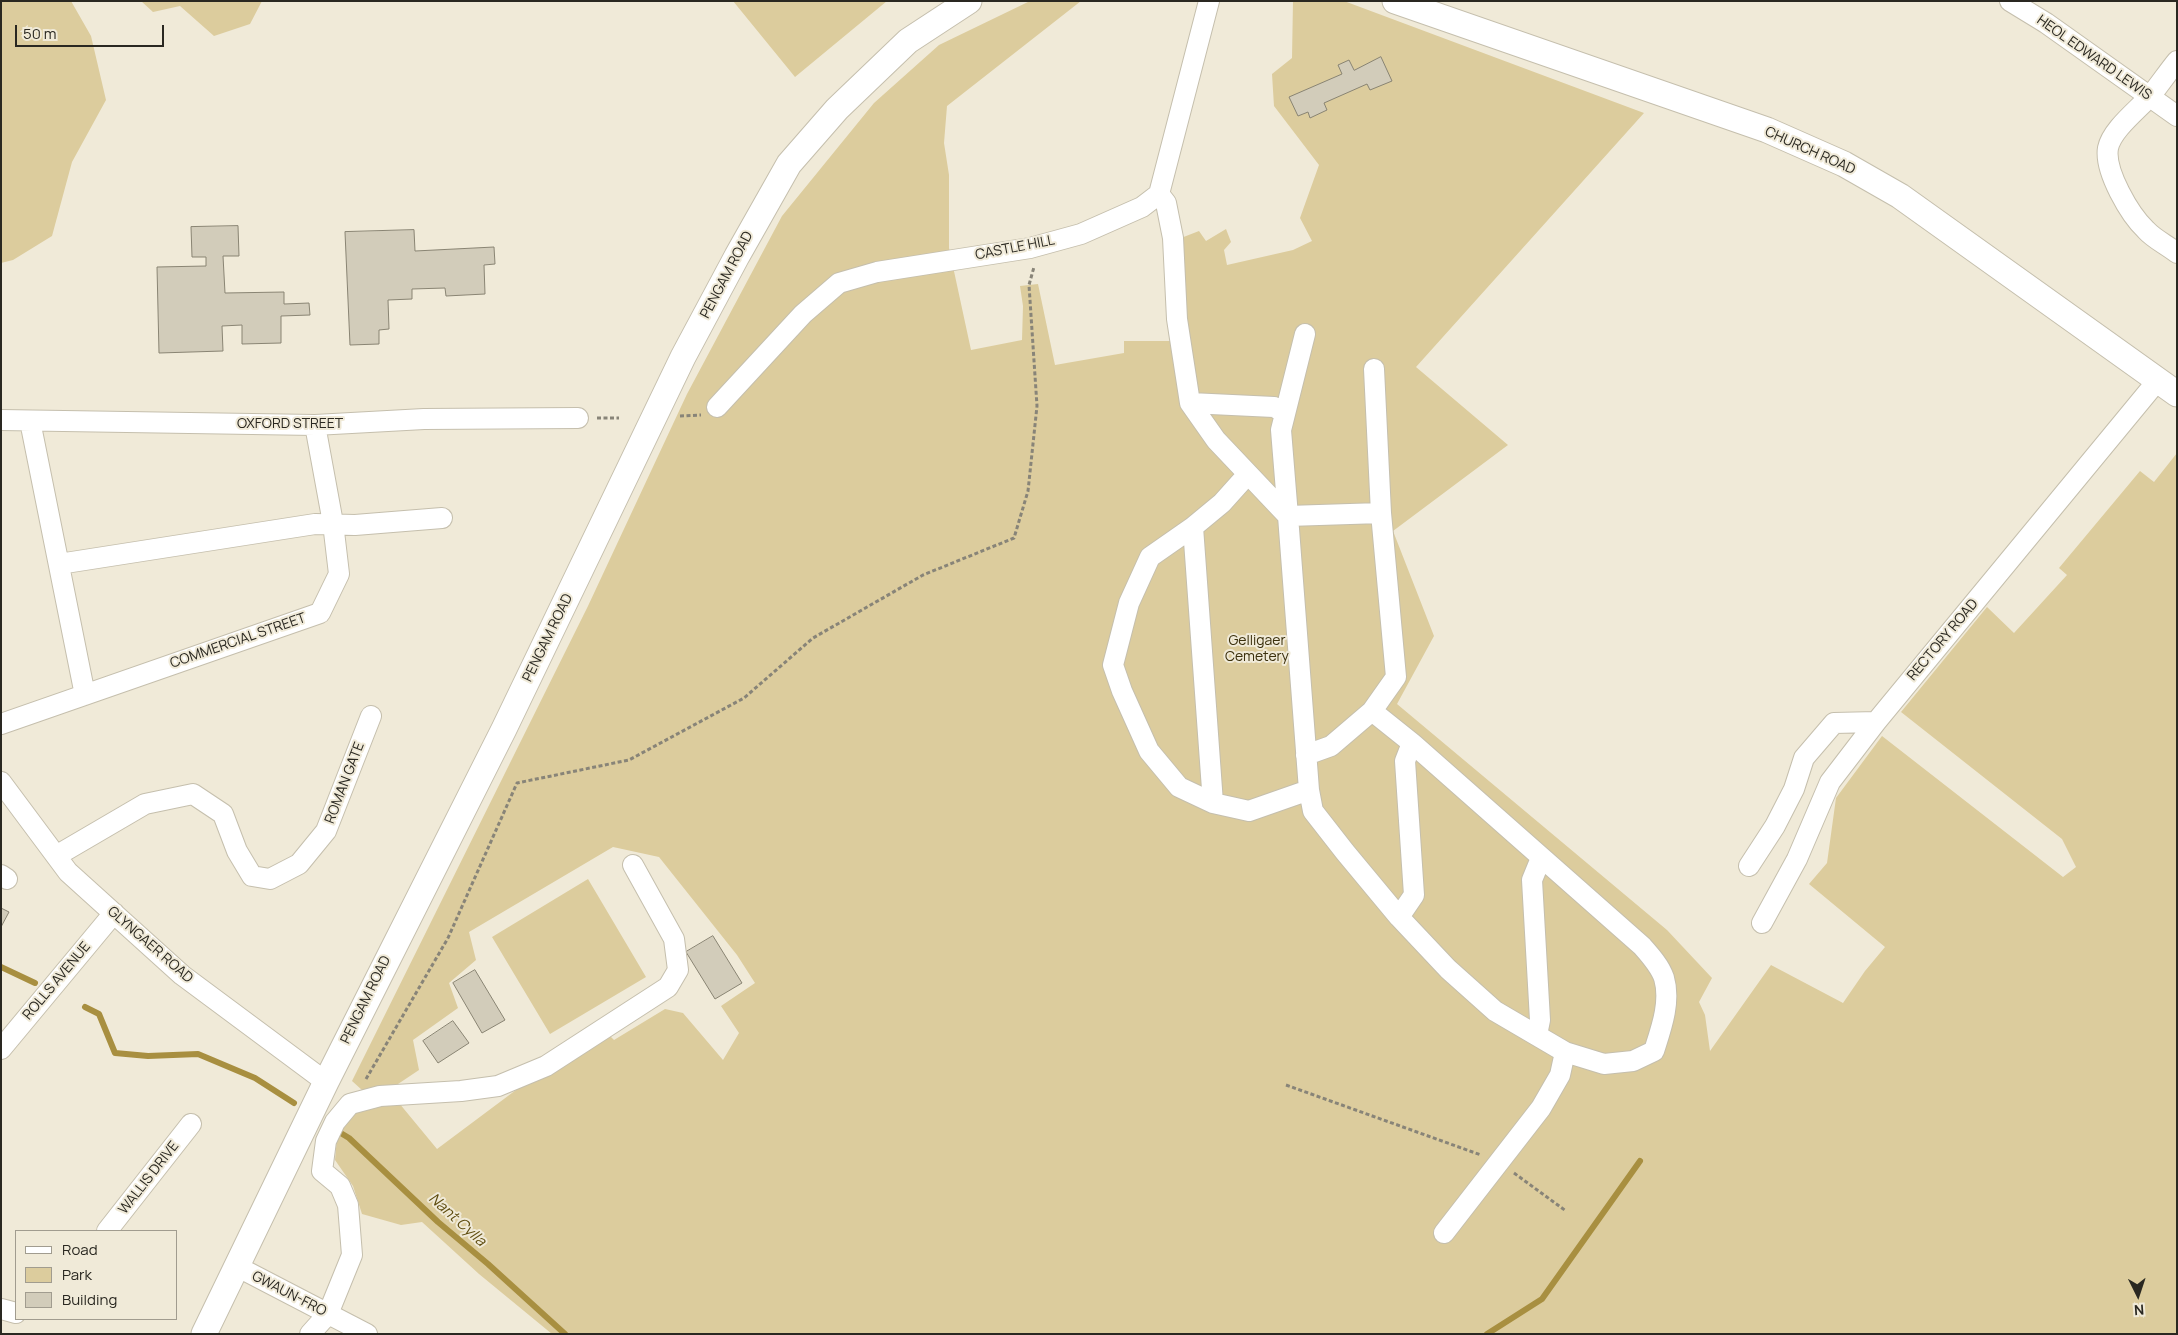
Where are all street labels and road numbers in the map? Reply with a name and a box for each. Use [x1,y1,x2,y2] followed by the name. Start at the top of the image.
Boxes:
[2033,12,2155,104] street label: HEOL EDWARD LEWIS
[1762,124,1858,178] street label: CHURCH ROAD
[697,229,757,321] street label: PENGAM ROAD
[974,232,1056,264] street label: CASTLE HILL
[237,416,343,432] street label: OXFORD STREET
[519,591,577,685] street label: PENGAM ROAD
[1904,596,1982,684] street label: RECTORY ROAD
[168,610,308,672] street label: COMMERCIAL STREET
[322,740,368,826] street label: ROMAN GATE
[104,903,196,987] street label: GLYNGAER ROAD
[20,939,94,1023] street label: ROLLS AVENUE
[337,953,395,1047] street label: PENGAM ROAD
[115,1138,183,1218] street label: WALLIS DRIVE
[249,1268,329,1320] street label: GWAUN-FRO

